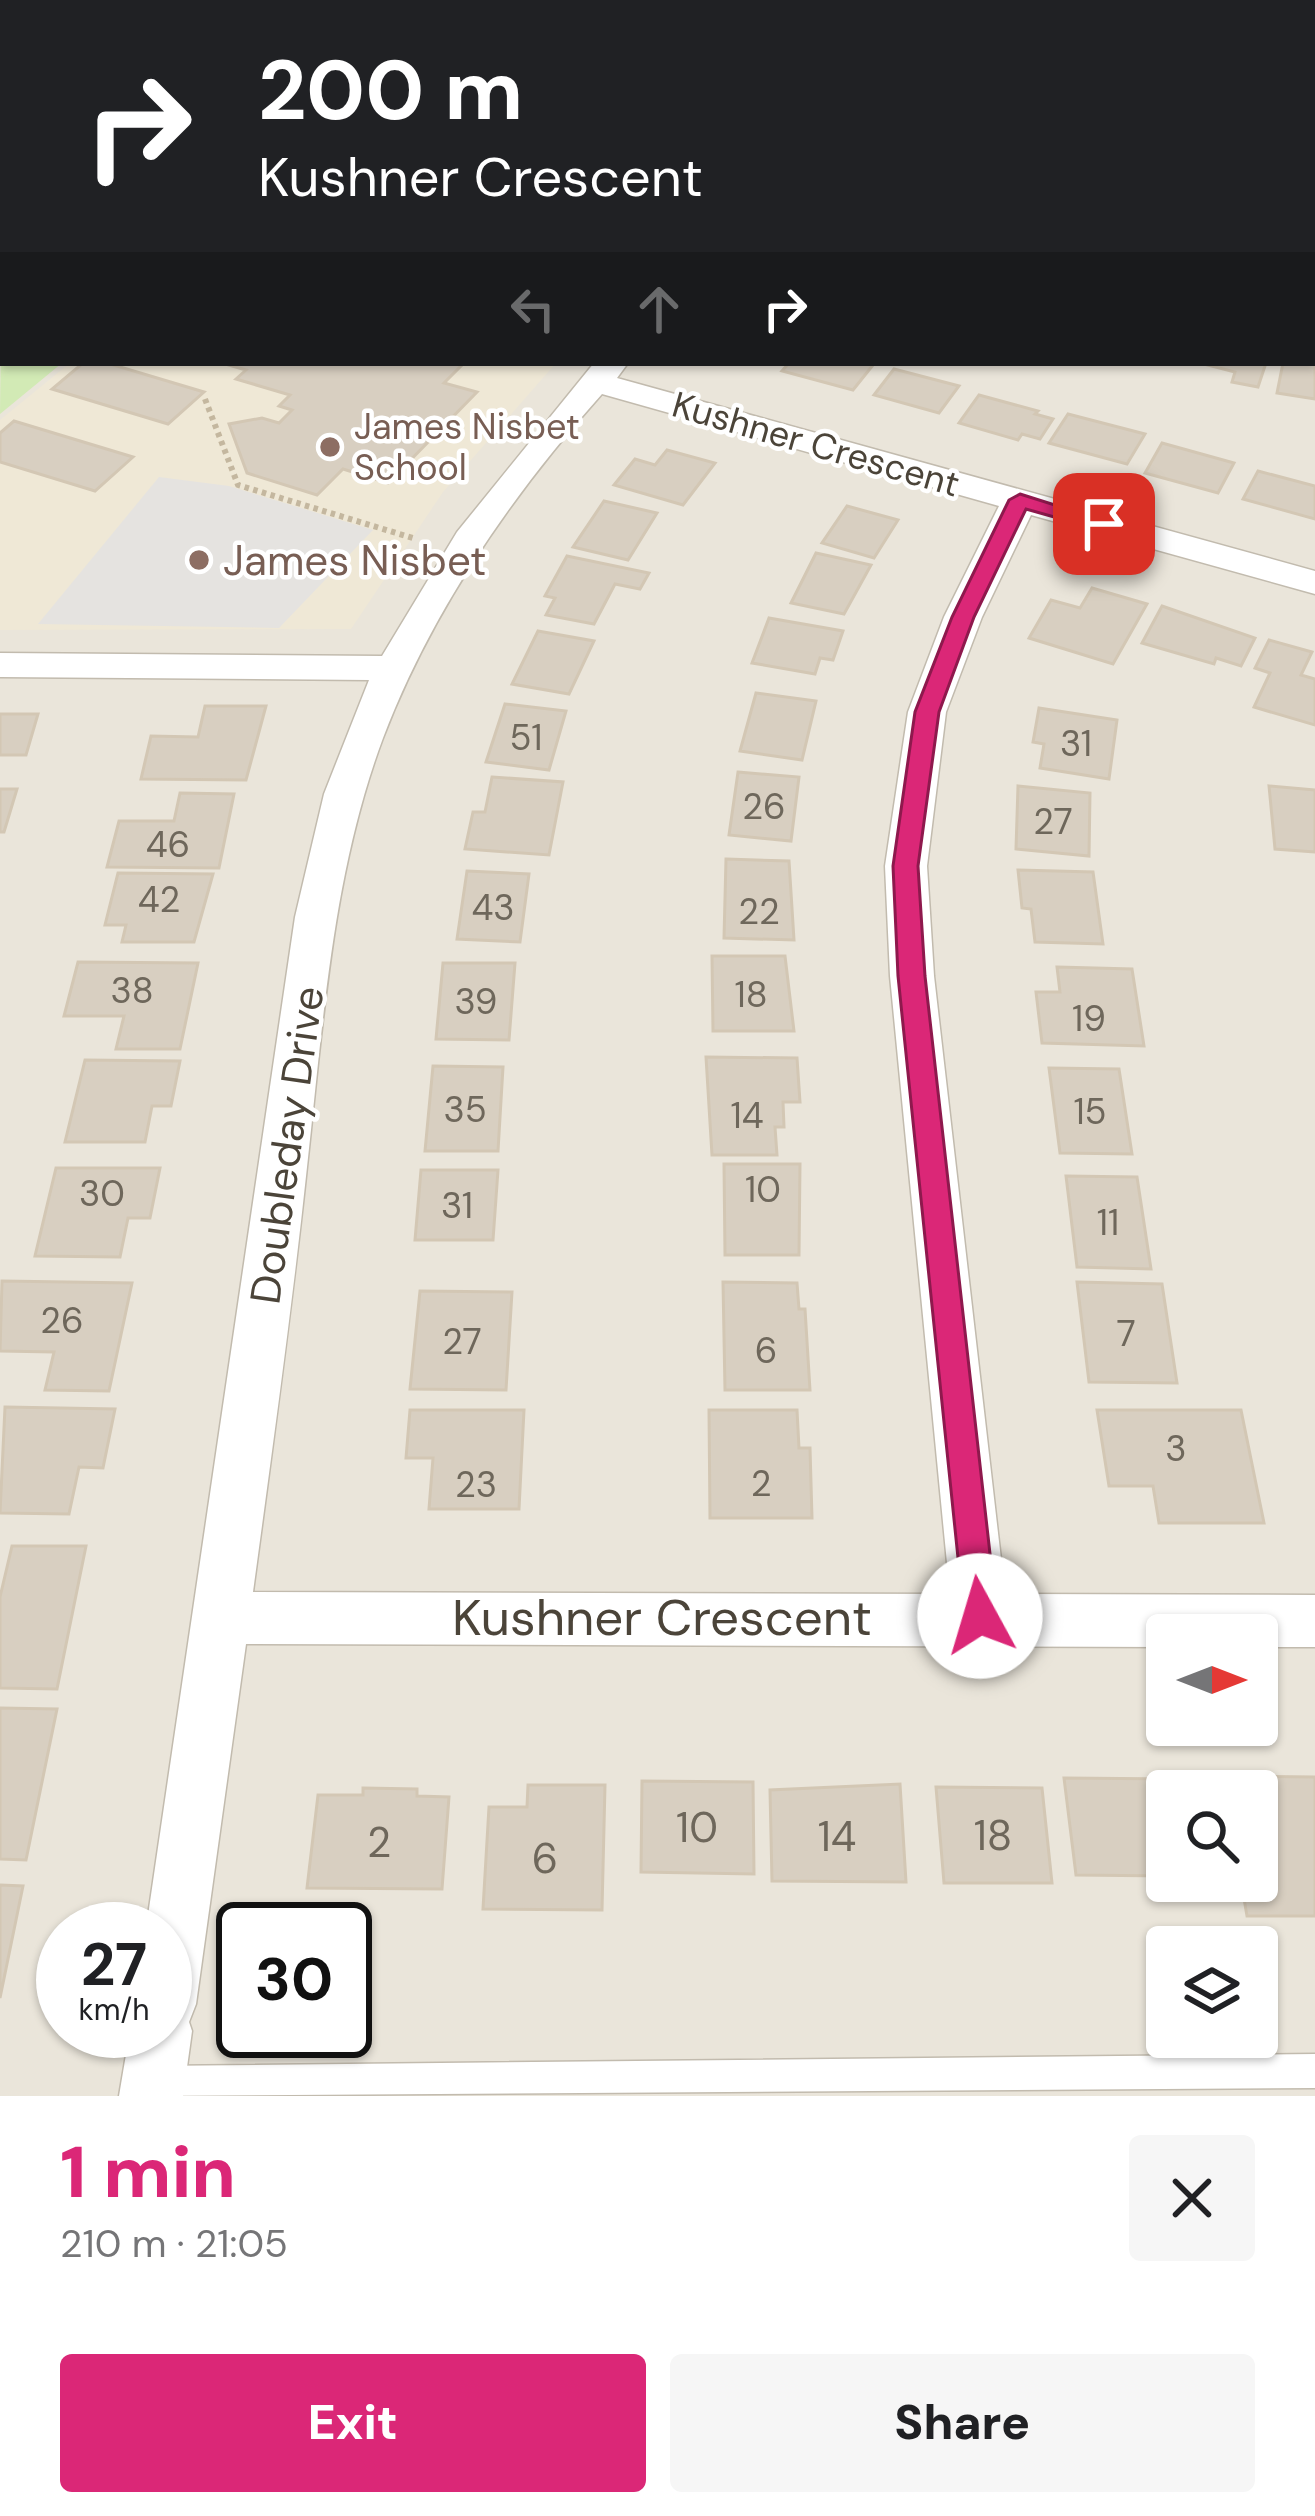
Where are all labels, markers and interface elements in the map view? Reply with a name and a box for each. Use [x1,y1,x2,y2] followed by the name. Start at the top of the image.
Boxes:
[258,36,523,145] text: 200 m
[60,48,216,204] icon: right
[258,142,703,213] text: Kushner Crescent
[500,276,566,342] icon: left
[626,276,692,342] icon: ahead
[752,276,818,342] icon: right
[667,381,965,507] street label: Kushner Crescent
[354,403,580,491] place label: James Nisbet School
[317,434,343,460] marker: James Nisbet School
[1053,473,1155,575] pin
[1071,491,1137,557] icon: arrive
[223,533,487,588] place label: James Nisbet
[186,547,212,573] marker: James Nisbet
[509,714,543,761] house number: 51
[1060,720,1092,767] house number: 31
[742,783,786,830] house number: 26
[1033,798,1073,845] house number: 27
[146,821,190,868] house number: 46
[138,876,180,923] house number: 42
[471,884,515,931] house number: 43
[738,888,780,935] house number: 22
[110,967,154,1014] house number: 38
[734,971,768,1018] house number: 18
[455,978,497,1025] house number: 39
[238,983,336,1307] street label: Doubleday Drive
[1072,995,1106,1042] house number: 19
[443,1086,487,1133] house number: 35
[1073,1088,1107,1135] house number: 15
[730,1092,764,1139] house number: 14
[745,1166,781,1213] house number: 10
[79,1170,125,1217] house number: 30
[441,1182,473,1229] house number: 31
[1097,1199,1119,1246] house number: 11
[40,1297,84,1344] house number: 26
[1116,1310,1136,1357] house number: 7
[442,1318,482,1365] house number: 27
[755,1327,777,1374] house number: 6
[1165,1425,1187,1472] house number: 3
[751,1460,771,1507] house number: 2
[455,1461,497,1508] house number: 23
[917,1553,1043,1679] position arrow
[452,1584,872,1651] street label: Kushner Crescent
[1146,1614,1278,1746] north arrow
[1146,1614,1278,2058] map controls
[1146,1770,1278,1902] button: search
[676,1800,718,1855] house number: 10
[974,1808,1012,1863] house number: 18
[818,1809,856,1864] house number: 14
[367,1815,391,1870] house number: 2
[532,1831,558,1886] house number: 6
[216,1902,372,2058] speed limit sign: 30
[81,1925,147,2004] text: 27
[1146,1926,1278,2058] button: layers
[79,1990,149,2029] text: km/h
[60,2126,236,2219] text: 1 min
[1129,2135,1255,2261] button: close
[60,2218,288,2269] text: 210 m · 21:05
[60,2354,646,2492] button: Exit
[670,2354,1255,2492] button: Share

